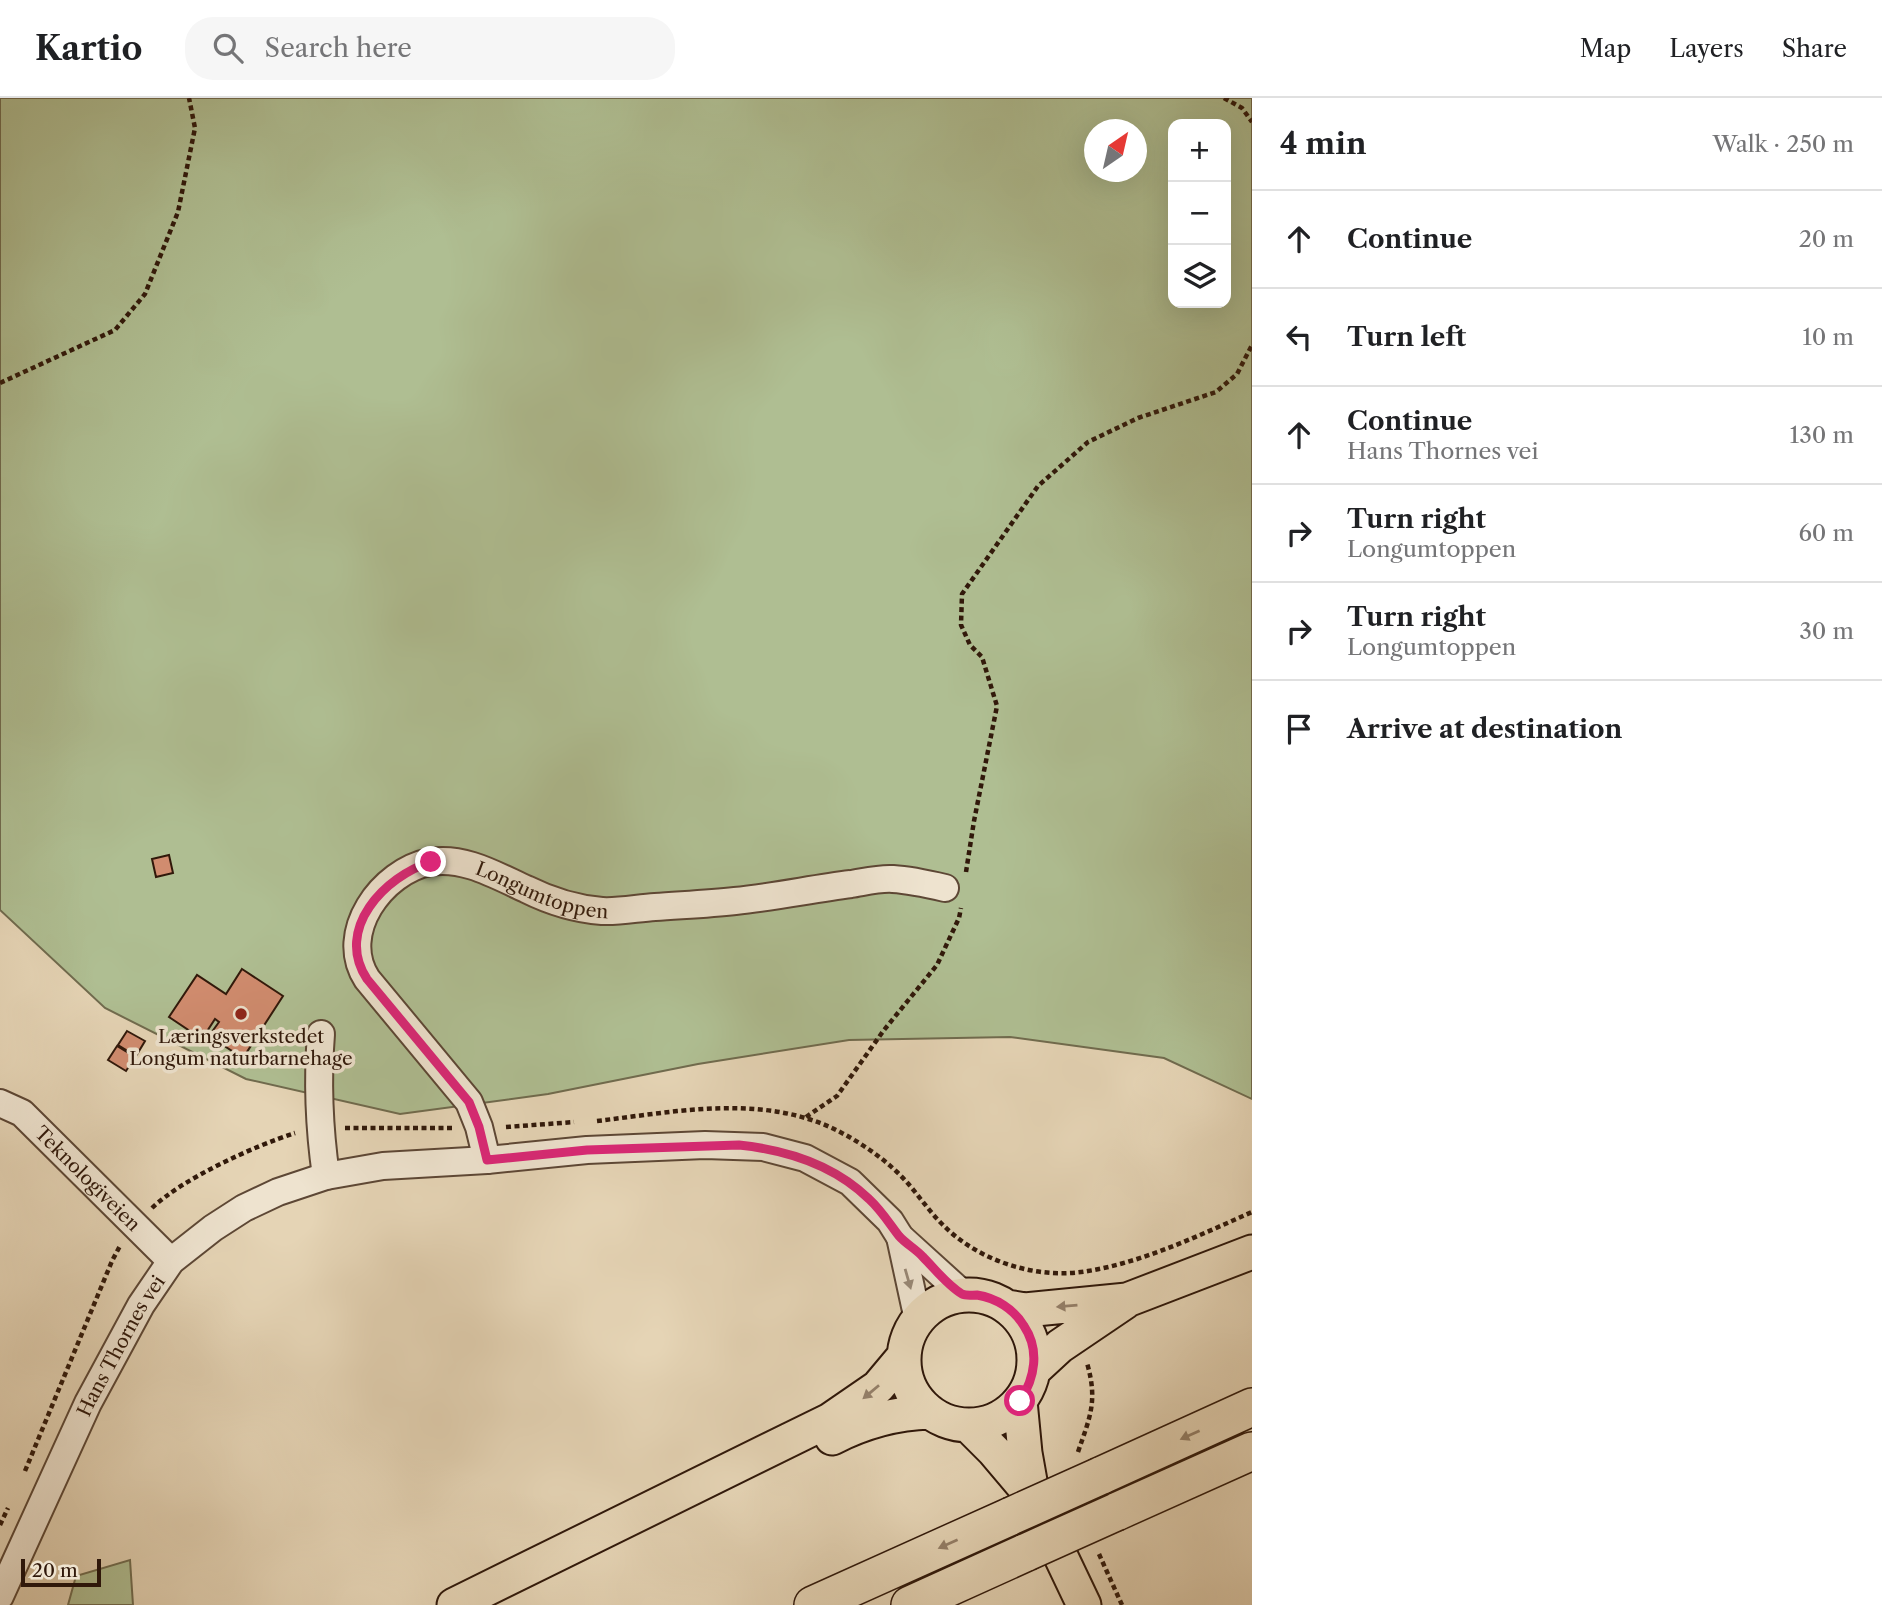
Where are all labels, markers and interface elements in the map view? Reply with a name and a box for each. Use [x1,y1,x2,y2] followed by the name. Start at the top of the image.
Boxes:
[185,17,675,80] search box
[35,28,143,69] text: Kartio
[209,29,247,67] icon: search
[265,32,412,64] text: Search here
[1580,34,1631,63] text: Map
[1669,34,1744,63] text: Layers
[1782,34,1847,63] text: Share
[1084,119,1147,182] north arrow
[1168,119,1231,308] map controls
[1168,119,1231,182] button: +
[1280,125,1366,162] text: 4 min
[1713,130,1854,158] text: Walk · 250 m
[1168,182,1231,245] button: −
[1280,220,1318,258] icon: ahead
[1347,223,1472,255] text: Continue
[1799,225,1854,253] text: 20 m
[1168,245,1231,308] button: layers
[1280,318,1318,356] icon: left
[1347,321,1466,353] text: Turn left
[1802,323,1854,351] text: 10 m
[1347,405,1472,437] text: Continue
[1280,416,1318,454] icon: ahead
[1790,421,1854,449] text: 130 m
[1347,437,1538,465] text: Hans Thornes vei
[1347,503,1486,535] text: Turn right
[1280,514,1318,552] icon: right
[1798,519,1854,547] text: 60 m
[1347,535,1516,563] text: Longumtoppen
[1347,601,1486,633] text: Turn right
[1280,612,1318,650] icon: right
[1799,617,1854,645] text: 30 m
[1347,633,1516,661] text: Longumtoppen
[1280,710,1318,748] icon: arrive
[1347,713,1622,745] text: Arrive at destination
[415,846,446,877] route end
[472,857,609,923] street label: Longumtoppen
[233,1006,249,1022] marker: Læringsverkstedet Longum naturbarnehage
[129,1025,353,1070] place label: Læringsverkstedet Longum naturbarnehage
[30,1122,145,1236] street label: Teknologiveien
[904,1268,914,1289] one-way arrow
[73,1271,170,1420] street label: Hans Thornes vei
[1056,1301,1078,1312] one-way arrow
[862,1384,879,1399] one-way arrow
[1004,1385,1035,1416] route start
[1180,1429,1200,1441] one-way arrow
[938,1539,959,1550] one-way arrow
[21,1556,102,1588] scale bar
[32,1559,78,1582] text: 20 m

